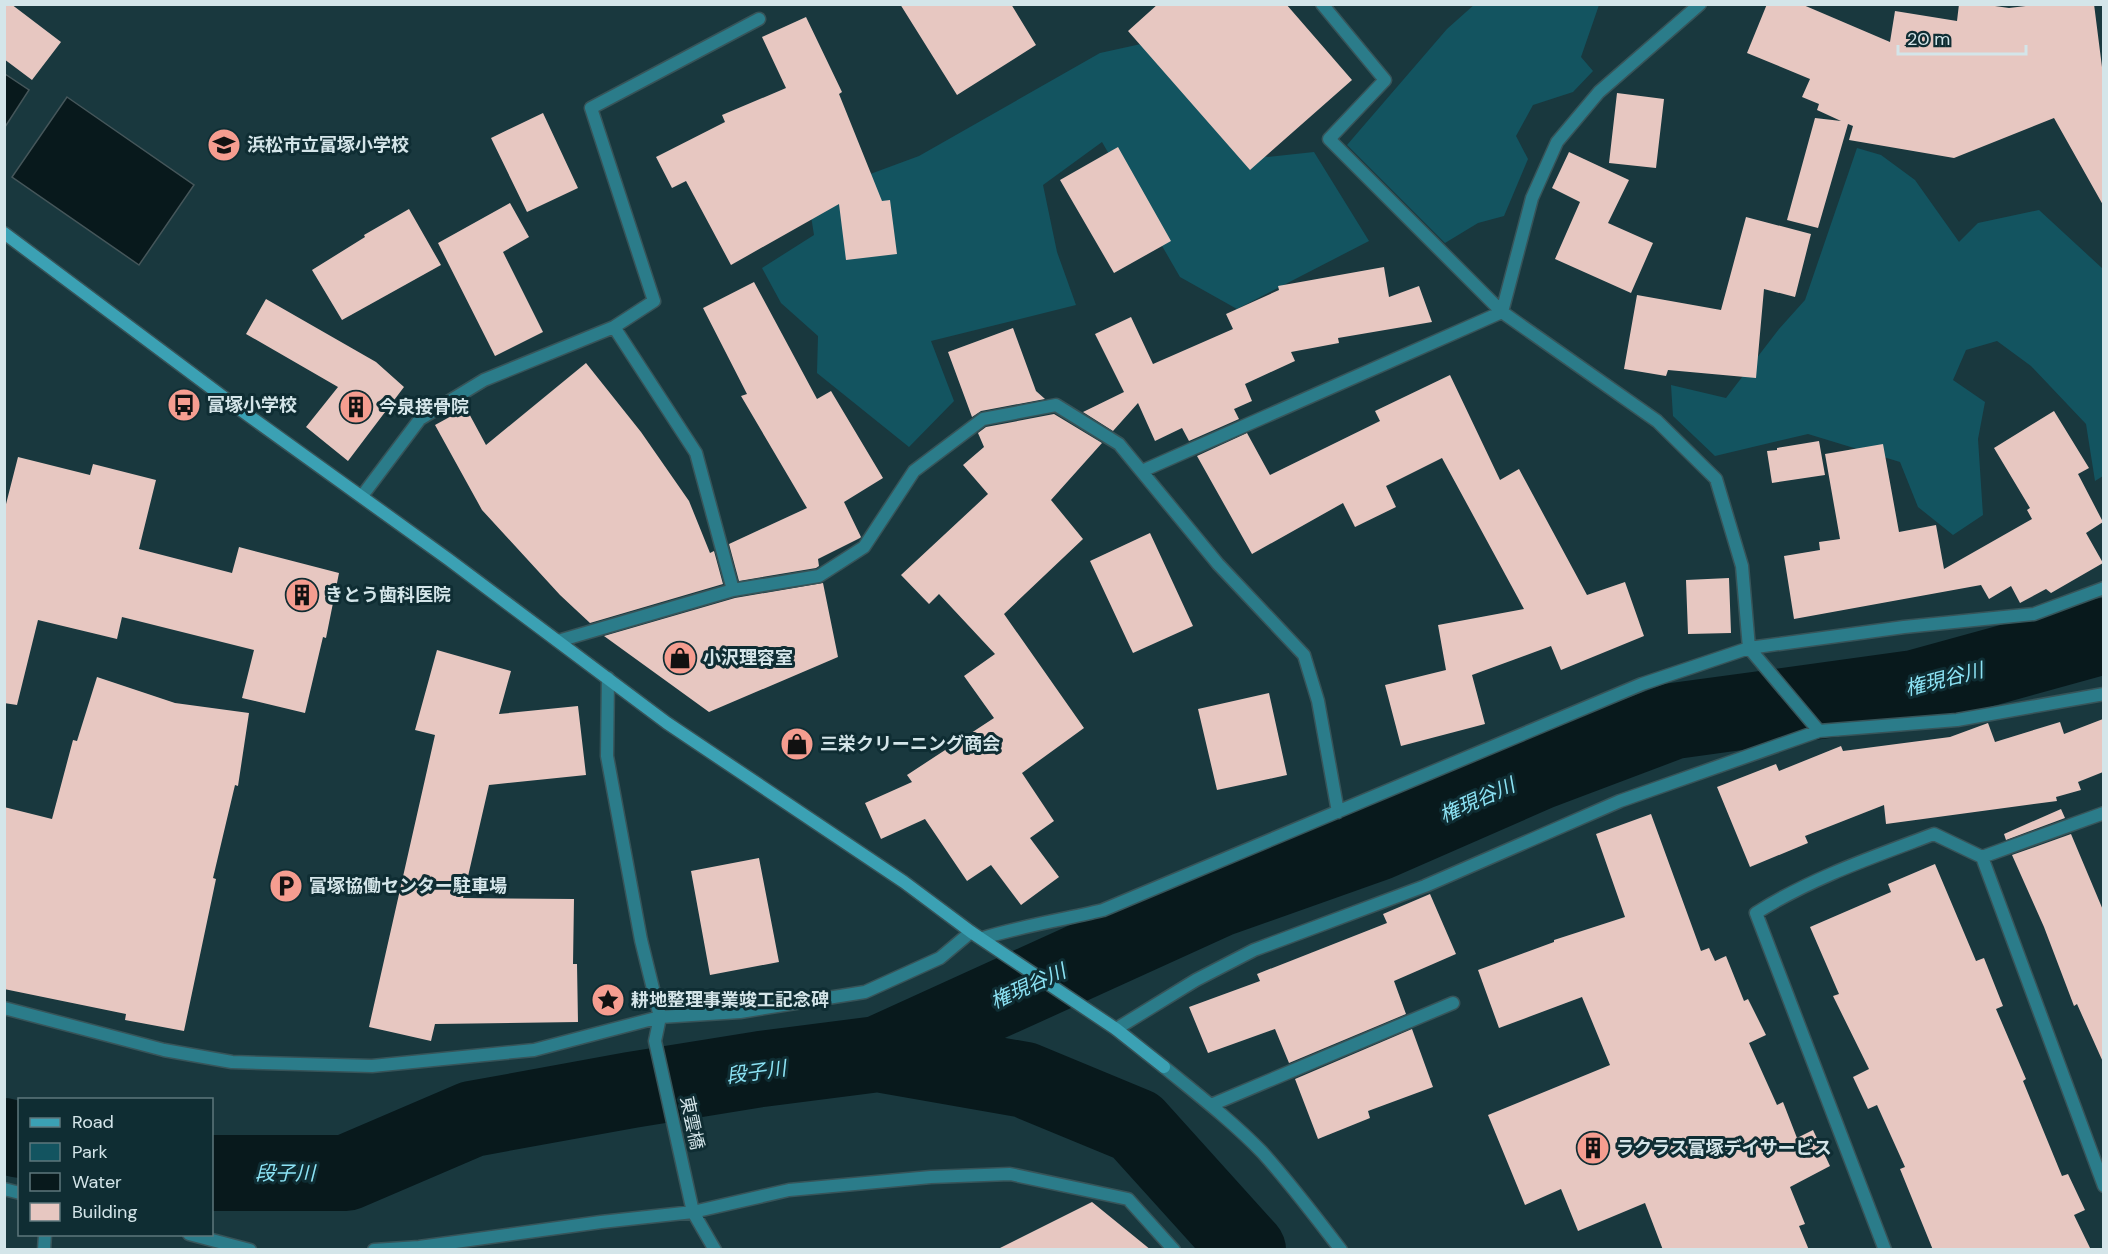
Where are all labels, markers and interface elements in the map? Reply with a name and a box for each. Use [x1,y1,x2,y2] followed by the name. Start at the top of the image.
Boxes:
[1898,18,2026,56] scale bar
[1907,27,1950,51] text: 20 m
[206,127,242,163] school or university icon: 浜松市立富塚小学校
[247,133,409,157] place label: 浜松市立富塚小学校
[166,387,202,423] bus stop icon: 富塚小学校
[338,389,374,425] building icon: 今泉接骨院
[207,393,297,417] place label: 富塚小学校
[379,395,469,419] place label: 今泉接骨院
[284,577,320,613] building icon: きとう歯科医院
[325,583,451,607] place label: きとう歯科医院
[662,640,698,676] shop icon: 小沢理容室
[703,646,793,670] place label: 小沢理容室
[1902,656,1988,701] water label: 権現谷川
[779,726,815,762] shop icon: 三栄クリーニング商会
[820,732,1000,756] place label: 三栄クリーニング商会
[1435,771,1521,828] water label: 権現谷川
[268,868,304,904] parking icon: 富塚協働センター駐車場
[309,874,507,898] place label: 富塚協働センター駐車場
[986,957,1072,1014] water label: 権現谷川
[590,982,626,1018] place icon: 耕地整理事業竣工記念碑
[631,988,829,1012] place label: 耕地整理事業竣工記念碑
[724,1055,789,1089] water label: 段子川
[675,1094,709,1152] street label: 東雲橋
[18,1098,213,1236] legend
[72,1110,114,1134] text: Road
[1575,1130,1611,1166] building icon: ラクラス富塚デイサービス
[1616,1136,1832,1160] place label: ラクラス富塚デイサービス
[72,1140,108,1164] text: Park
[255,1160,317,1186] water label: 段子川
[72,1170,122,1194] text: Water
[72,1200,137,1224] text: Building

